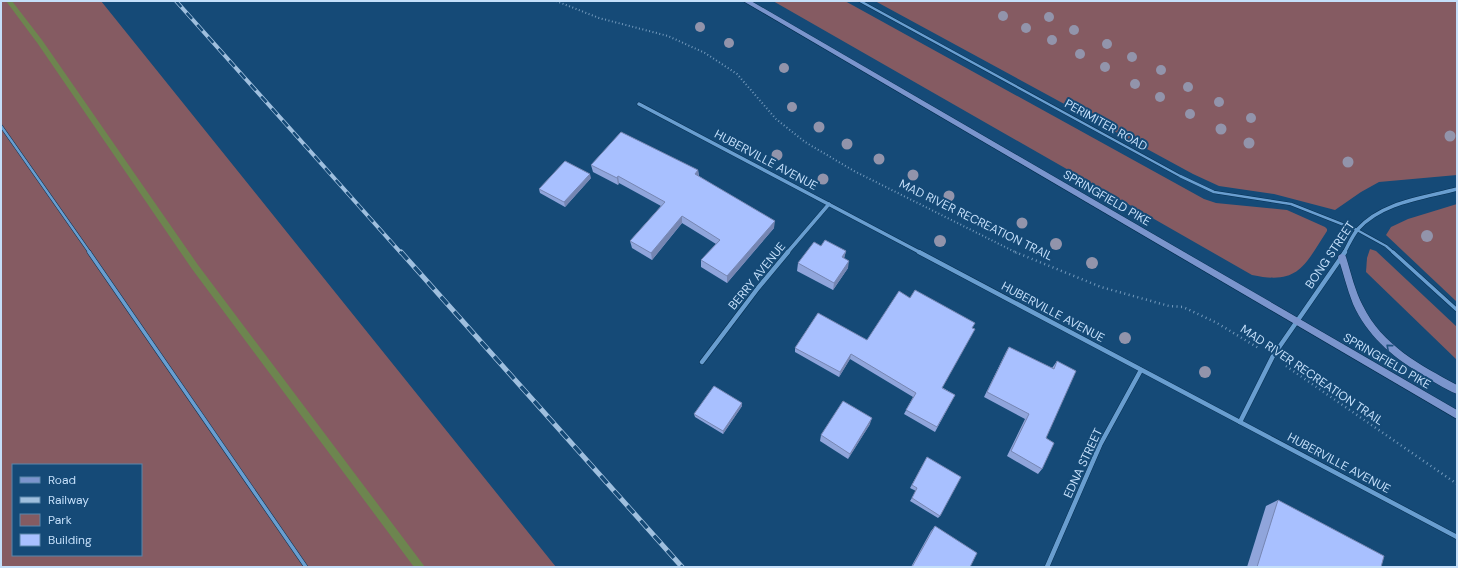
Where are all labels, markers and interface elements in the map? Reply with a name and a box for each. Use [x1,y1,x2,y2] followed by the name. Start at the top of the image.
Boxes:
[1062,96,1150,154] street label: PERIMITER ROAD
[712,126,821,194] street label: HUBERVILLE AVENUE
[1060,166,1154,230] street label: SPRINGFIELD PIKE
[896,176,1056,264] street label: MAD RIVER RECREATION TRAIL
[1302,218,1359,292] street label: BONG STREET
[725,239,789,313] street label: BERRY AVENUE
[999,278,1108,346] street label: HUBERVILLE AVENUE
[1237,321,1387,429] street label: MAD RIVER RECREATION TRAIL
[1340,329,1434,393] street label: SPRINGFIELD PIKE
[1386,344,1394,351] one-way arrow
[1060,425,1106,501] street label: EDNA STREET
[1285,429,1394,497] street label: HUBERVILLE AVENUE
[12,464,142,556] legend
[48,472,76,488] text: Road
[48,492,89,508] text: Railway
[48,512,72,528] text: Park
[48,532,92,548] text: Building

